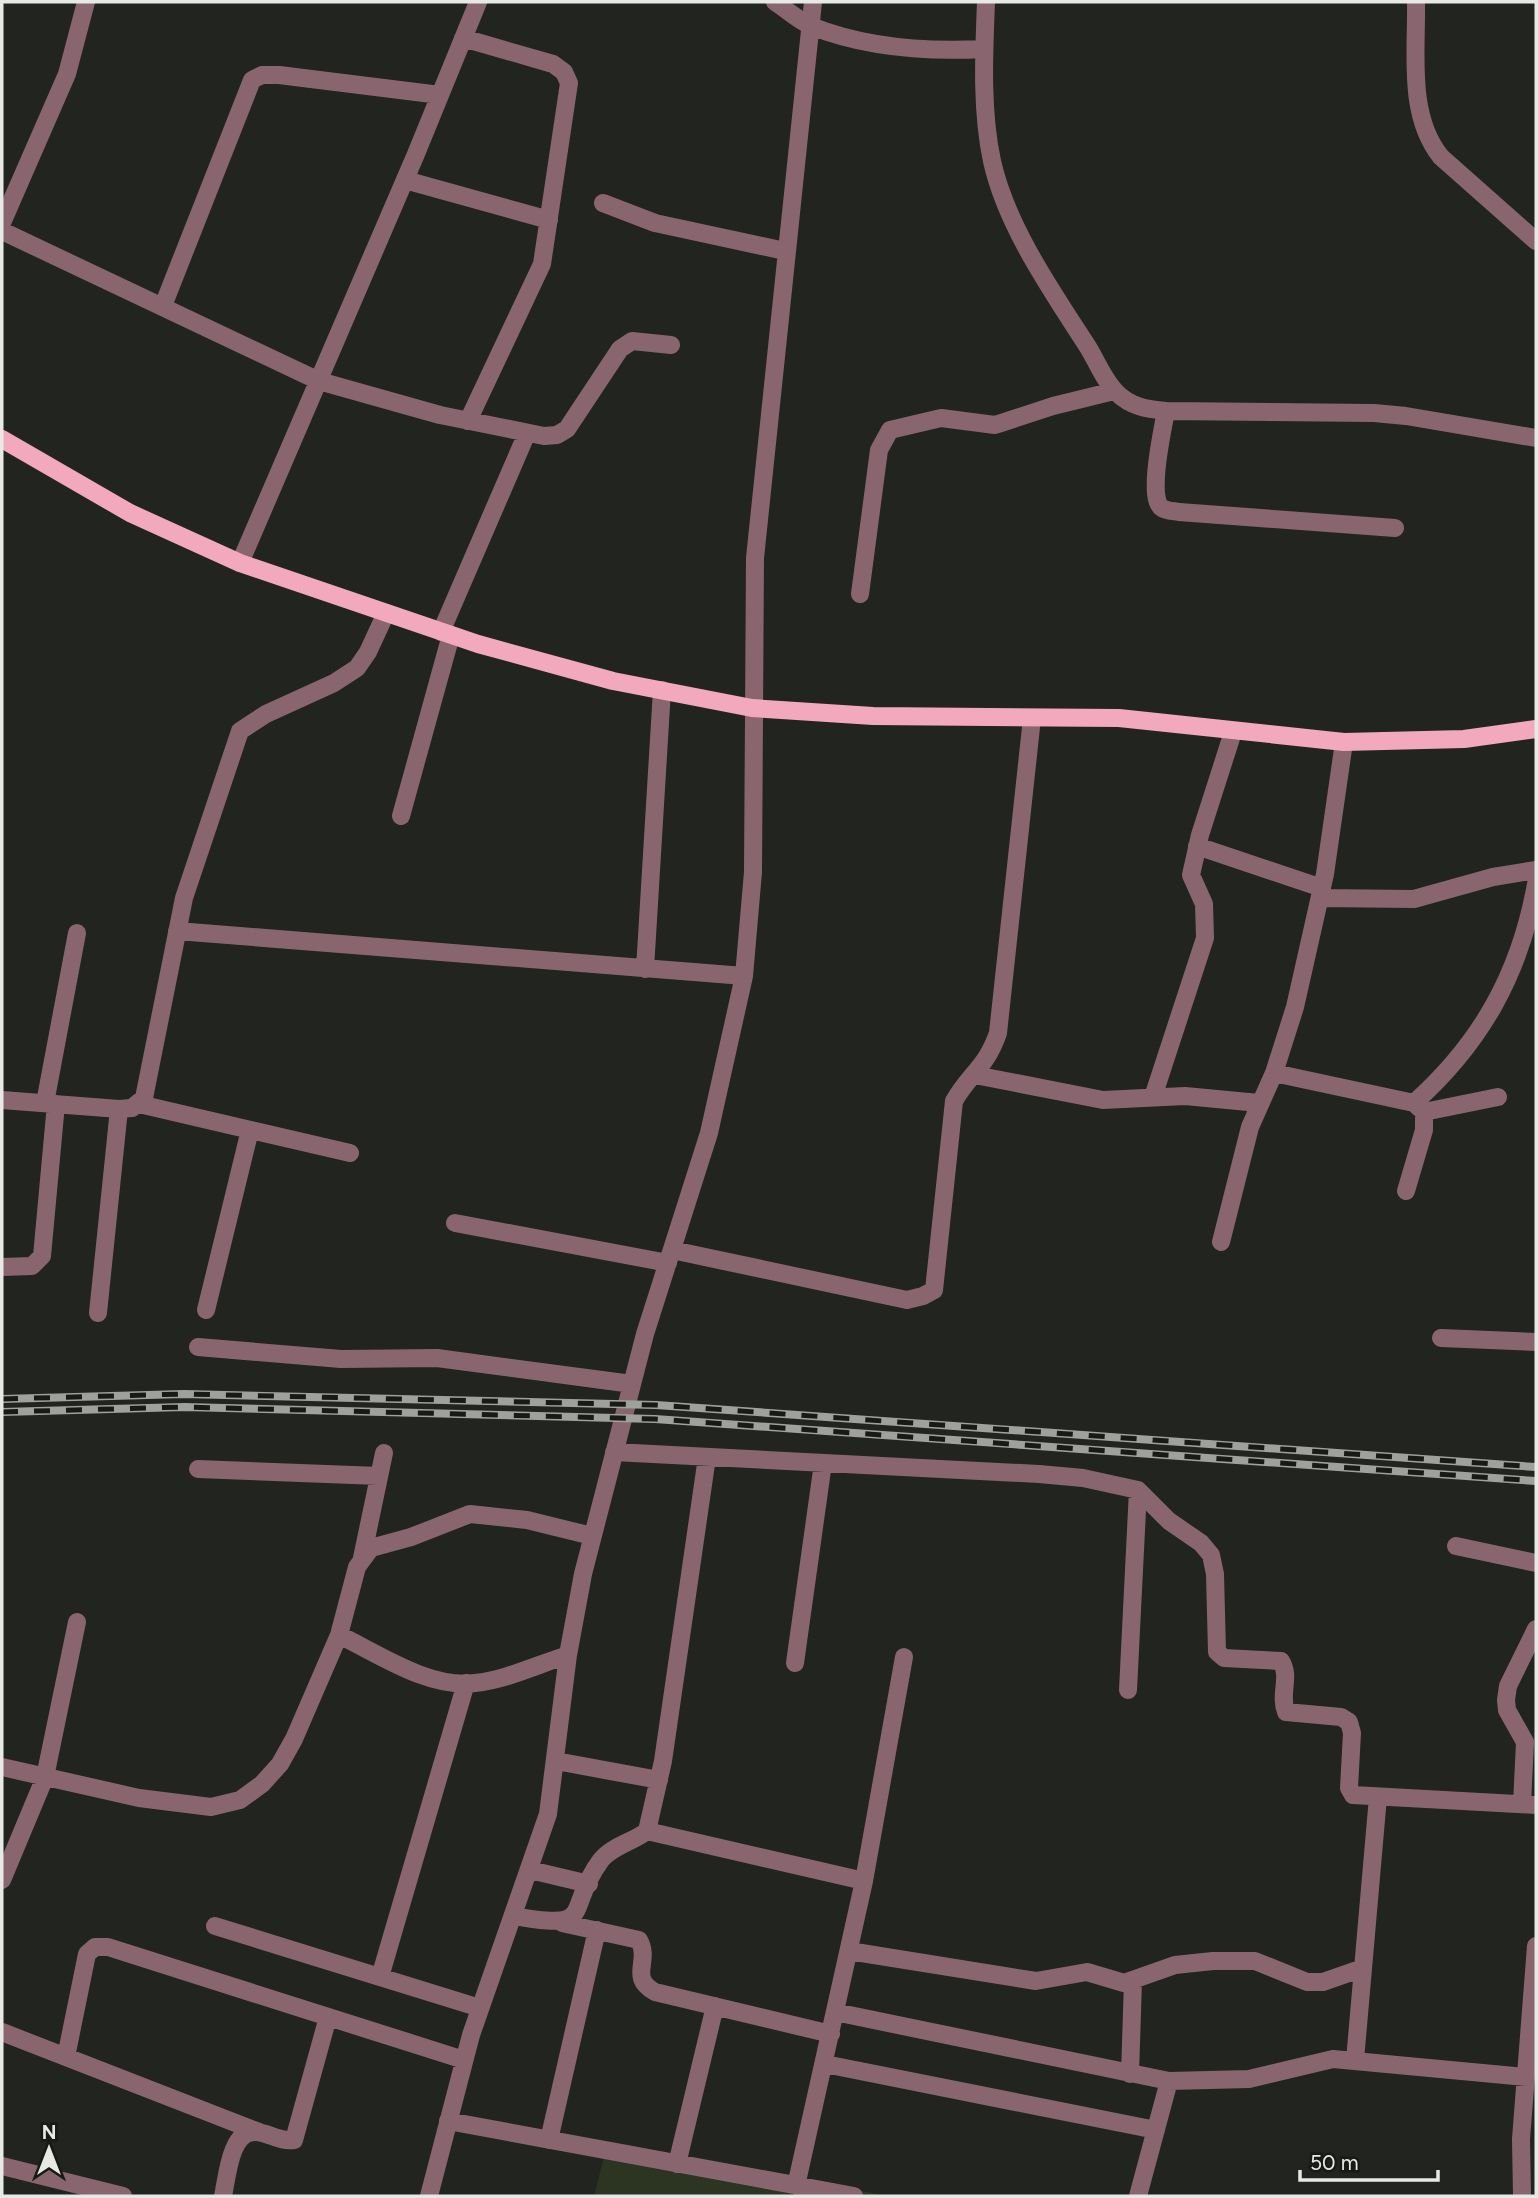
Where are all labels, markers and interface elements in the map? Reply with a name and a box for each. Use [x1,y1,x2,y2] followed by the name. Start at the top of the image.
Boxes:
[14,2114,84,2184] north arrow
[42,2121,56,2144] text: N
[1300,2138,1438,2182] scale bar
[1310,2150,1359,2175] text: 50 m

